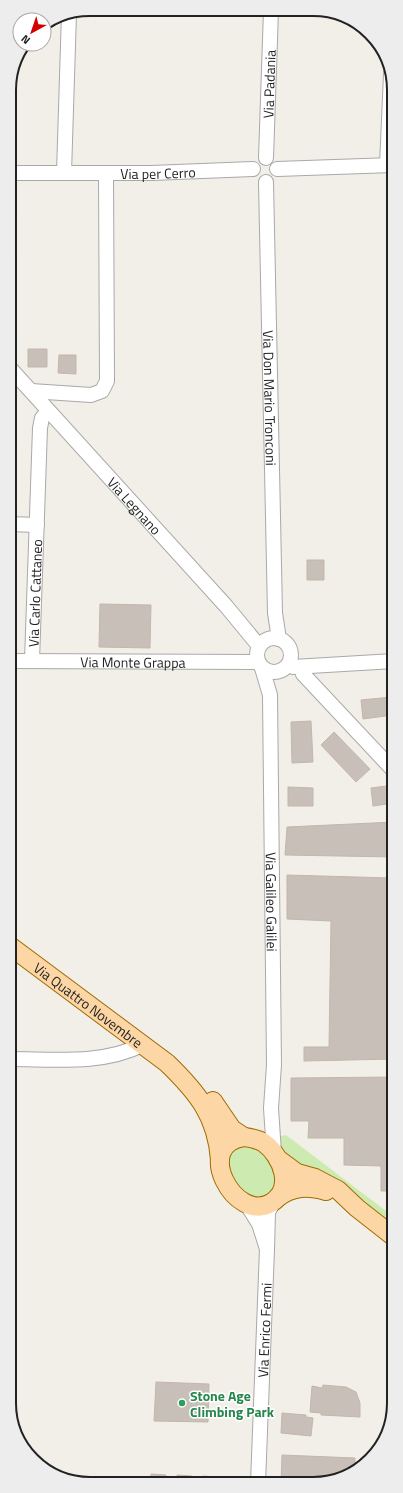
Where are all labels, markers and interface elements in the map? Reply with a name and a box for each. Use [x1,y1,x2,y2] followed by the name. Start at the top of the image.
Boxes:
[12,12,52,52] north arrow
[18,31,34,48] text: N
[257,49,280,119] street label: Via Padania
[120,161,196,184] street label: Via per Cerro
[259,330,282,466] street label: Via Don Mario Tronconi
[103,472,167,539] street label: Via Legnano
[22,539,47,647] street label: Via Carlo Cattaneo
[80,651,186,672] street label: Via Monte Grappa
[261,852,283,952] street label: Via Galileo Galilei
[30,957,148,1052] street label: Via Quattro Novembre
[252,1282,276,1378] street label: Via Enrico Fermi
[190,1385,275,1422] place label: Stone Age Climbing Park
[177,1398,187,1408] marker: Stone Age Climbing Park

